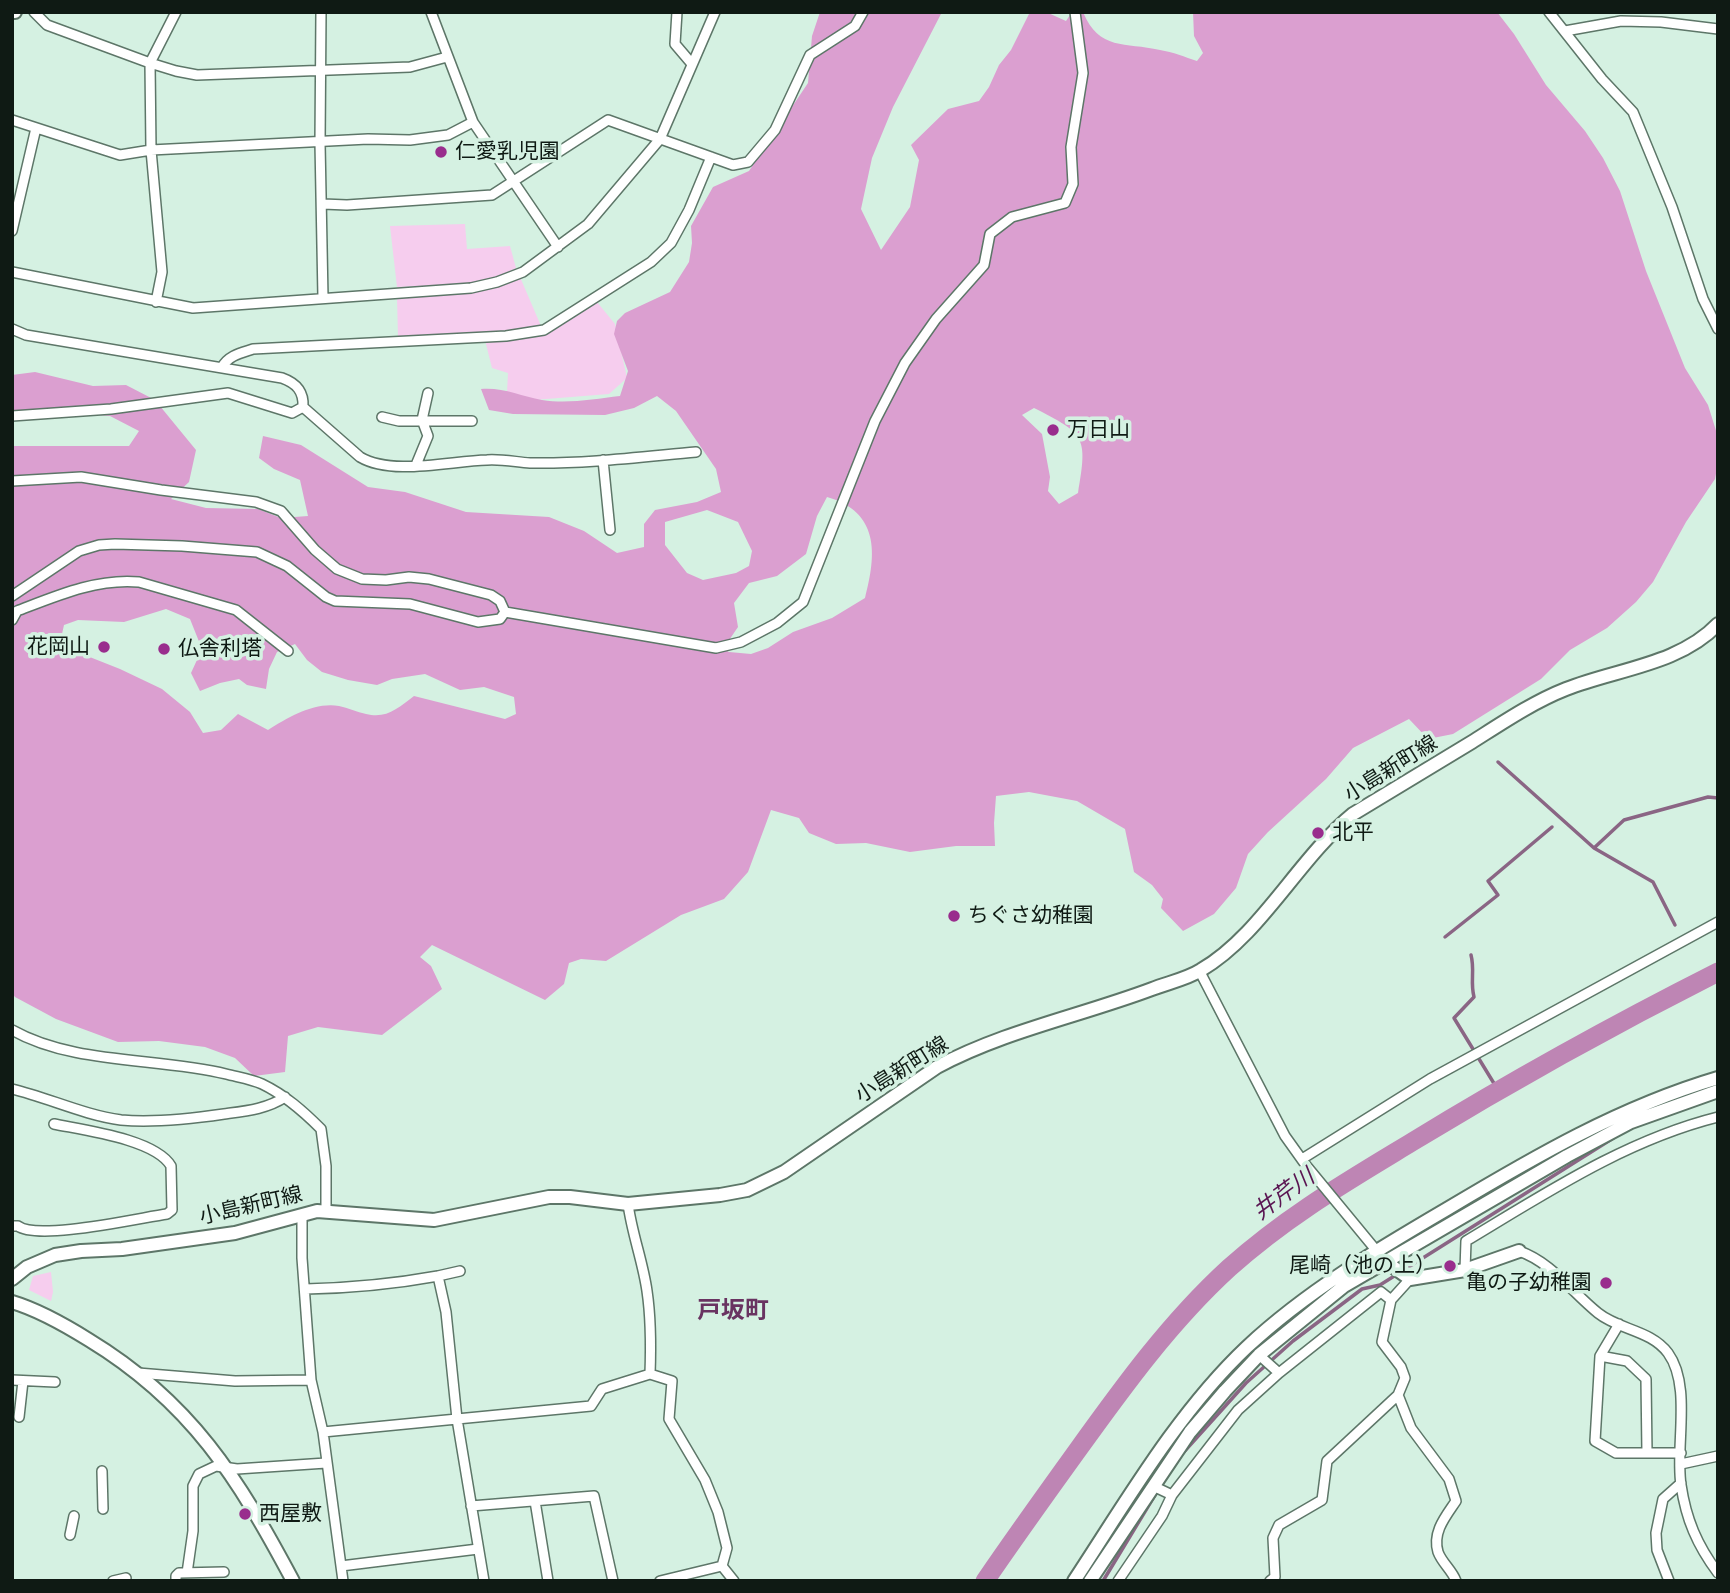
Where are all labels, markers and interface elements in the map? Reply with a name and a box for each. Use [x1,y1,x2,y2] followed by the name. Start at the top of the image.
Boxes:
[455,139,560,165] place label: 仁愛乳児園
[433,144,449,160] marker: 仁愛乳児園
[1067,417,1130,443] place label: 万日山
[1045,422,1061,438] marker: 万日山
[27,634,90,660] place label: 花岡山
[178,636,262,662] place label: 仏舎利塔
[96,639,112,655] marker: 花岡山
[156,641,172,657] marker: 仏舎利塔
[1340,730,1442,808] street label: 小島新町線
[1332,820,1374,846] place label: 北平
[1310,825,1326,841] marker: 北平
[968,903,1094,929] place label: ちぐさ幼稚園
[946,908,962,924] marker: ちぐさ幼稚園
[851,1031,953,1109] street label: 小島新町線
[1248,1164,1320,1226] water label: 井芹川
[197,1182,305,1230] street label: 小島新町線
[1289,1253,1436,1279] place label: 尾崎（池の上）
[1442,1258,1458,1274] marker: 尾崎（池の上）
[1466,1270,1592,1296] place label: 亀の子幼稚園
[1598,1275,1614,1291] marker: 亀の子幼稚園
[697,1297,769,1325] district label: 戸坂町
[259,1501,322,1527] place label: 西屋敷
[237,1506,253,1522] marker: 西屋敷

